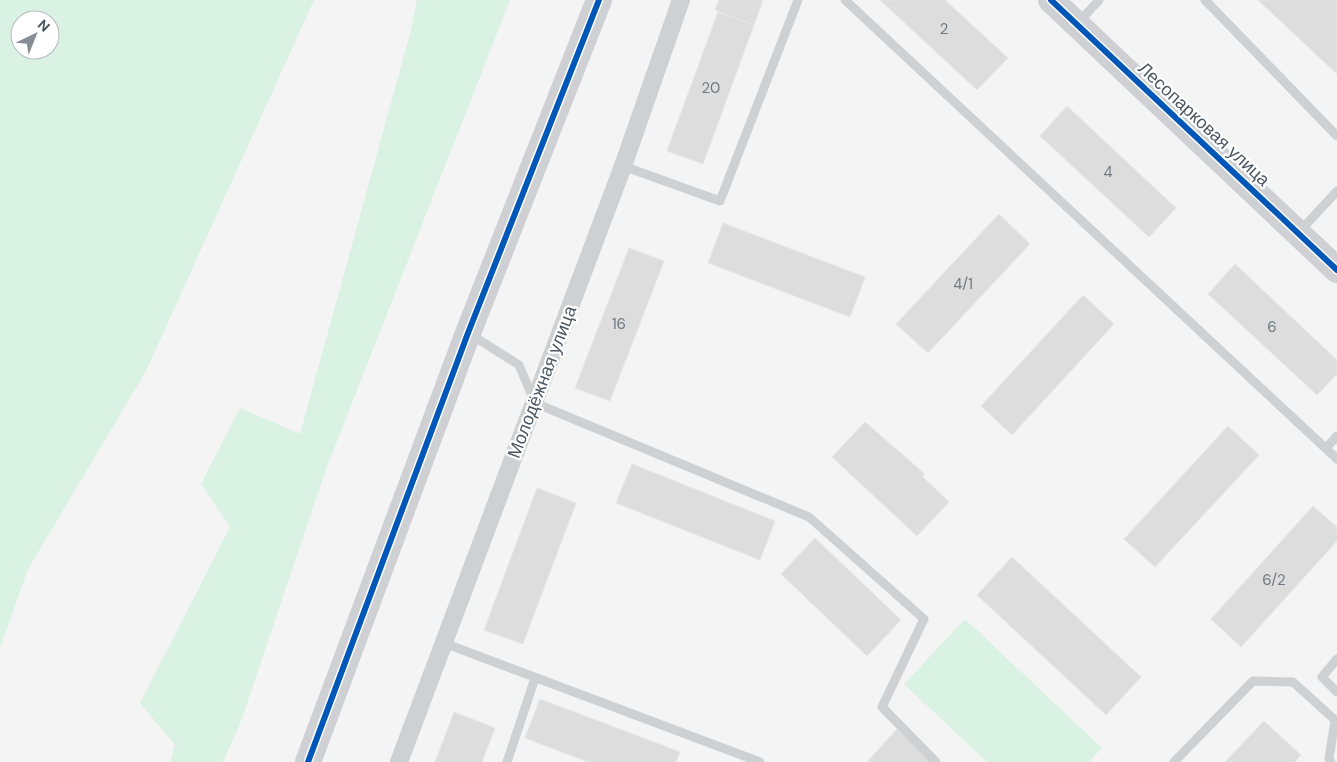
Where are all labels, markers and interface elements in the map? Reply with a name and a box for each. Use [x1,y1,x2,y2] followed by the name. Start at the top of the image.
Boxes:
[10,10,60,60] north arrow
[34,15,54,36] text: N
[940,19,948,39] house number: 2
[1133,56,1276,192] street label: Лесопарковая улица
[702,78,720,98] house number: 20
[1103,162,1113,182] house number: 4
[953,274,973,294] house number: 4/1
[502,301,583,462] street label: Молодёжная улица
[612,314,626,334] house number: 16
[1267,317,1277,337] house number: 6
[1262,570,1286,590] house number: 6/2

